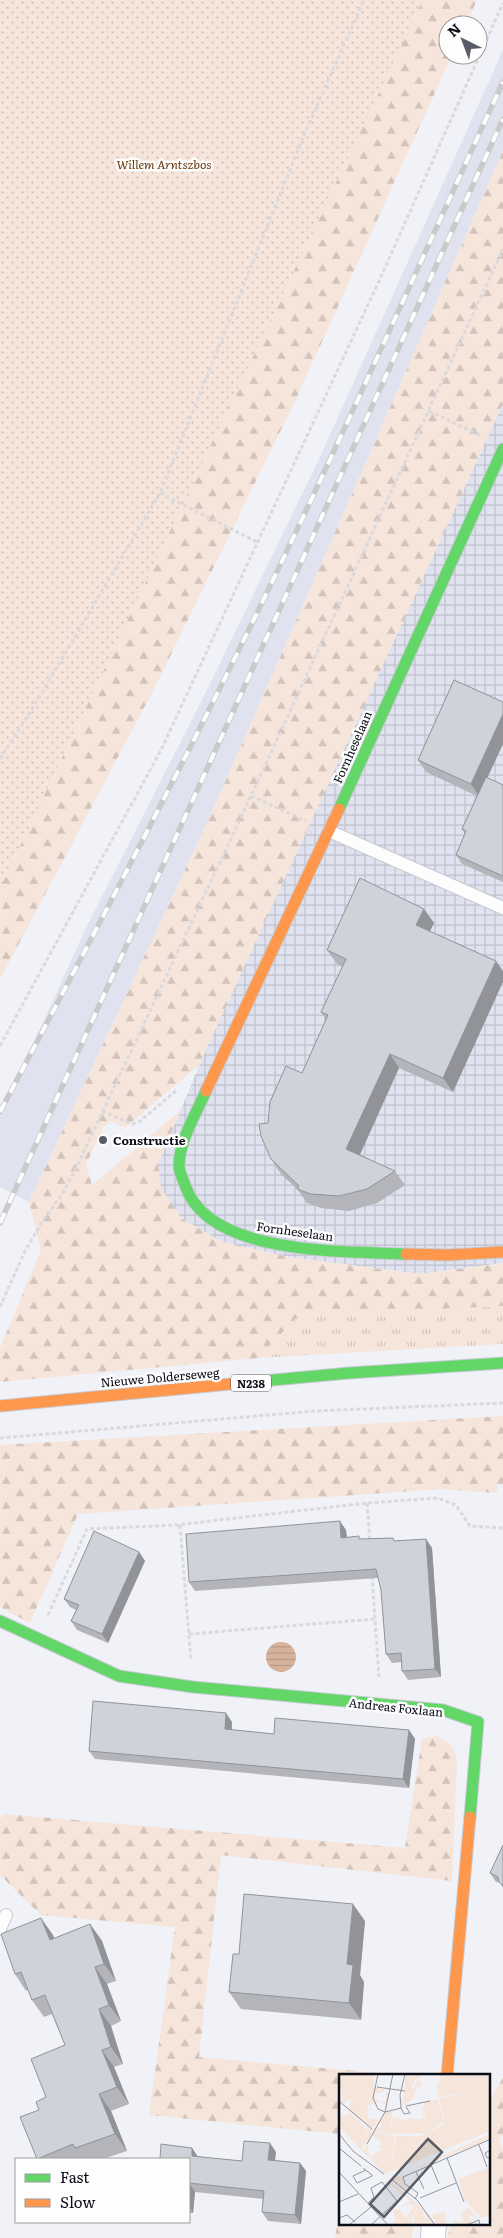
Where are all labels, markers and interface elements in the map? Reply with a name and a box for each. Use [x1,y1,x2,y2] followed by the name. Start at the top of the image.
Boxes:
[438,15,488,65] north arrow
[443,18,465,41] text: N
[117,155,211,173] park label: Willem Arntszbos
[328,708,376,786] street label: Fornheselaan
[113,1131,186,1149] place label: Constructie
[97,1134,109,1146] marker: Constructie
[255,1217,335,1245] street label: Fornheselaan
[100,1363,221,1391] street label: Nieuwe Dolderseweg
[231,1375,271,1392] road number: N238
[348,1693,444,1721] street label: Andreas Foxlaan
[339,2074,490,2226] inset map
[15,2158,190,2223] legend
[60,2165,89,2188] text: Fast
[60,2190,95,2213] text: Slow

